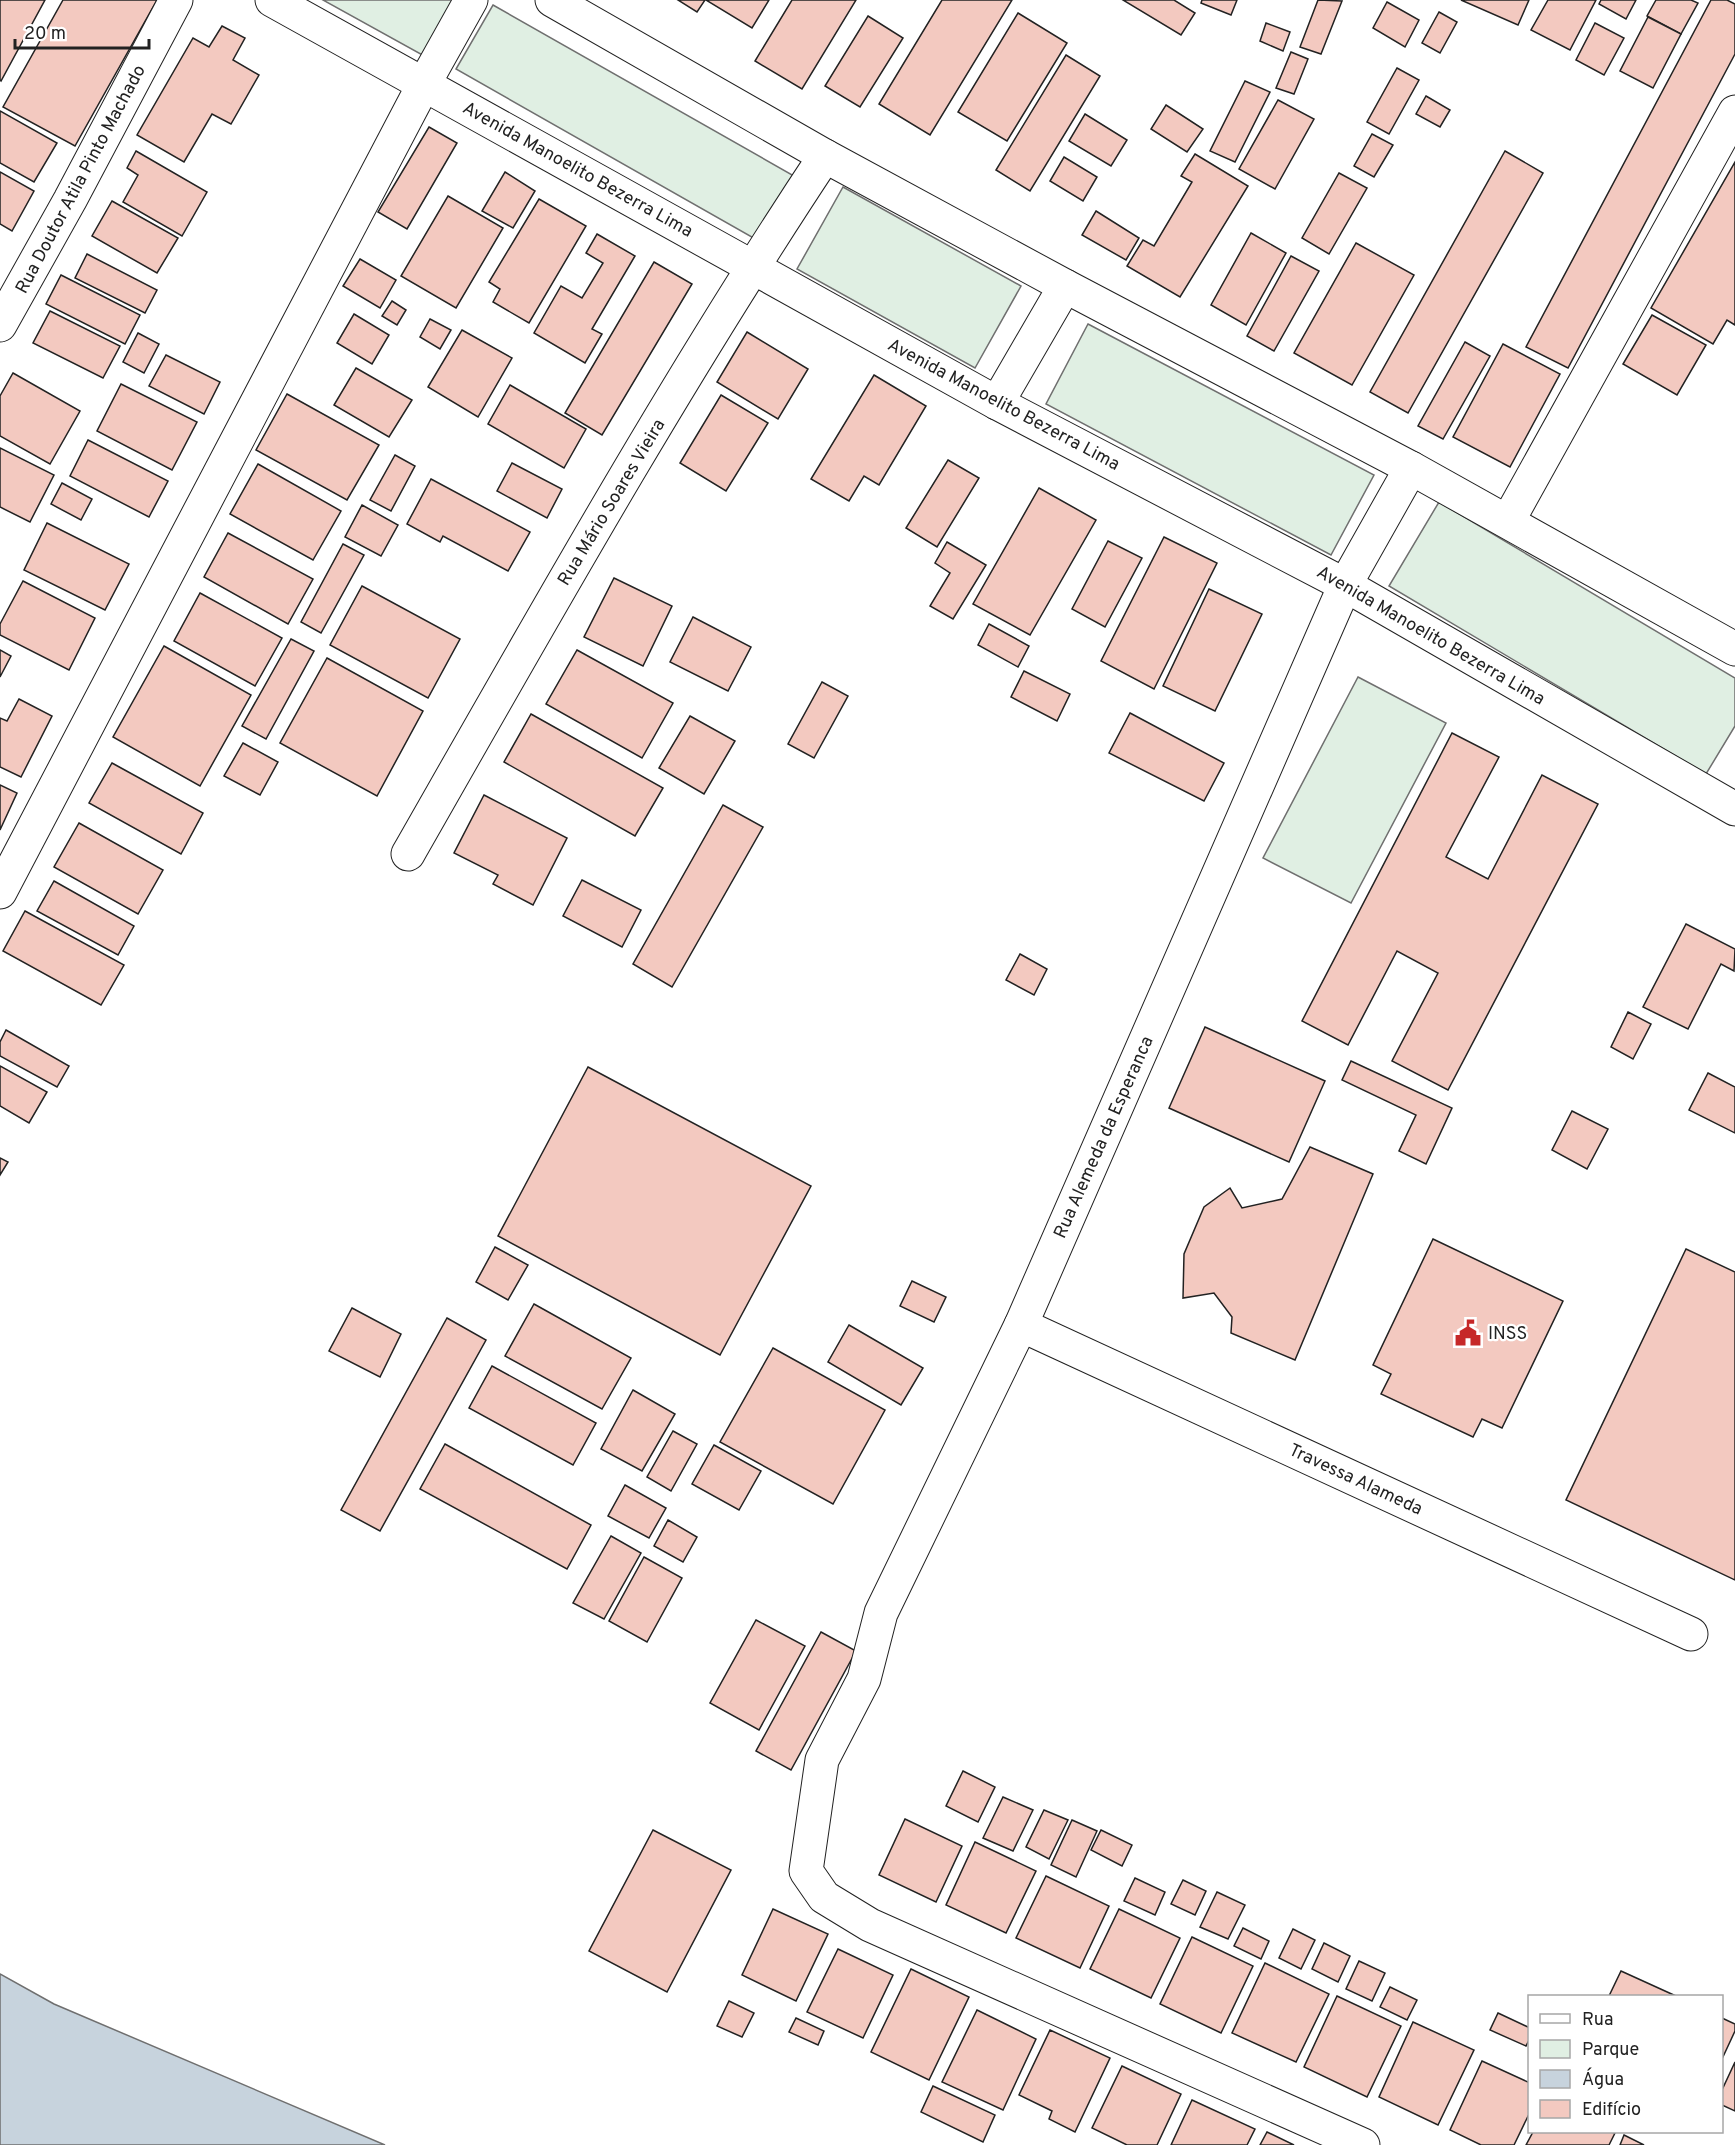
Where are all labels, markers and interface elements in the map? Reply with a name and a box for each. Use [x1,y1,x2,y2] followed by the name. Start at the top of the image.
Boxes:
[15,12,148,50] scale bar
[24,23,66,46] text: 20 m
[11,61,152,298] street label: Rua Doutor Atila Pinto Machado
[458,97,697,243] street label: Avenida Manoelito Bezerra Lima
[883,334,1123,477] street label: Avenida Manoelito Bezerra Lima
[553,415,671,590] street label: Rua Mário Soares Vieira
[1312,561,1549,711] street label: Avenida Manoelito Bezerra Lima
[1049,1033,1159,1242] street label: Rua Alemeda da Esperanca
[1453,1318,1483,1348] public building icon: INSS
[1488,1323,1527,1346] place label: INSS
[1285,1439,1426,1521] street label: Travessa Alameda
[1528,1995,1723,2133] legend
[1582,2009,1613,2032] text: Rua
[1582,2039,1639,2062] text: Parque
[1582,2067,1624,2092] text: Água
[1582,2099,1641,2122] text: Edifício

